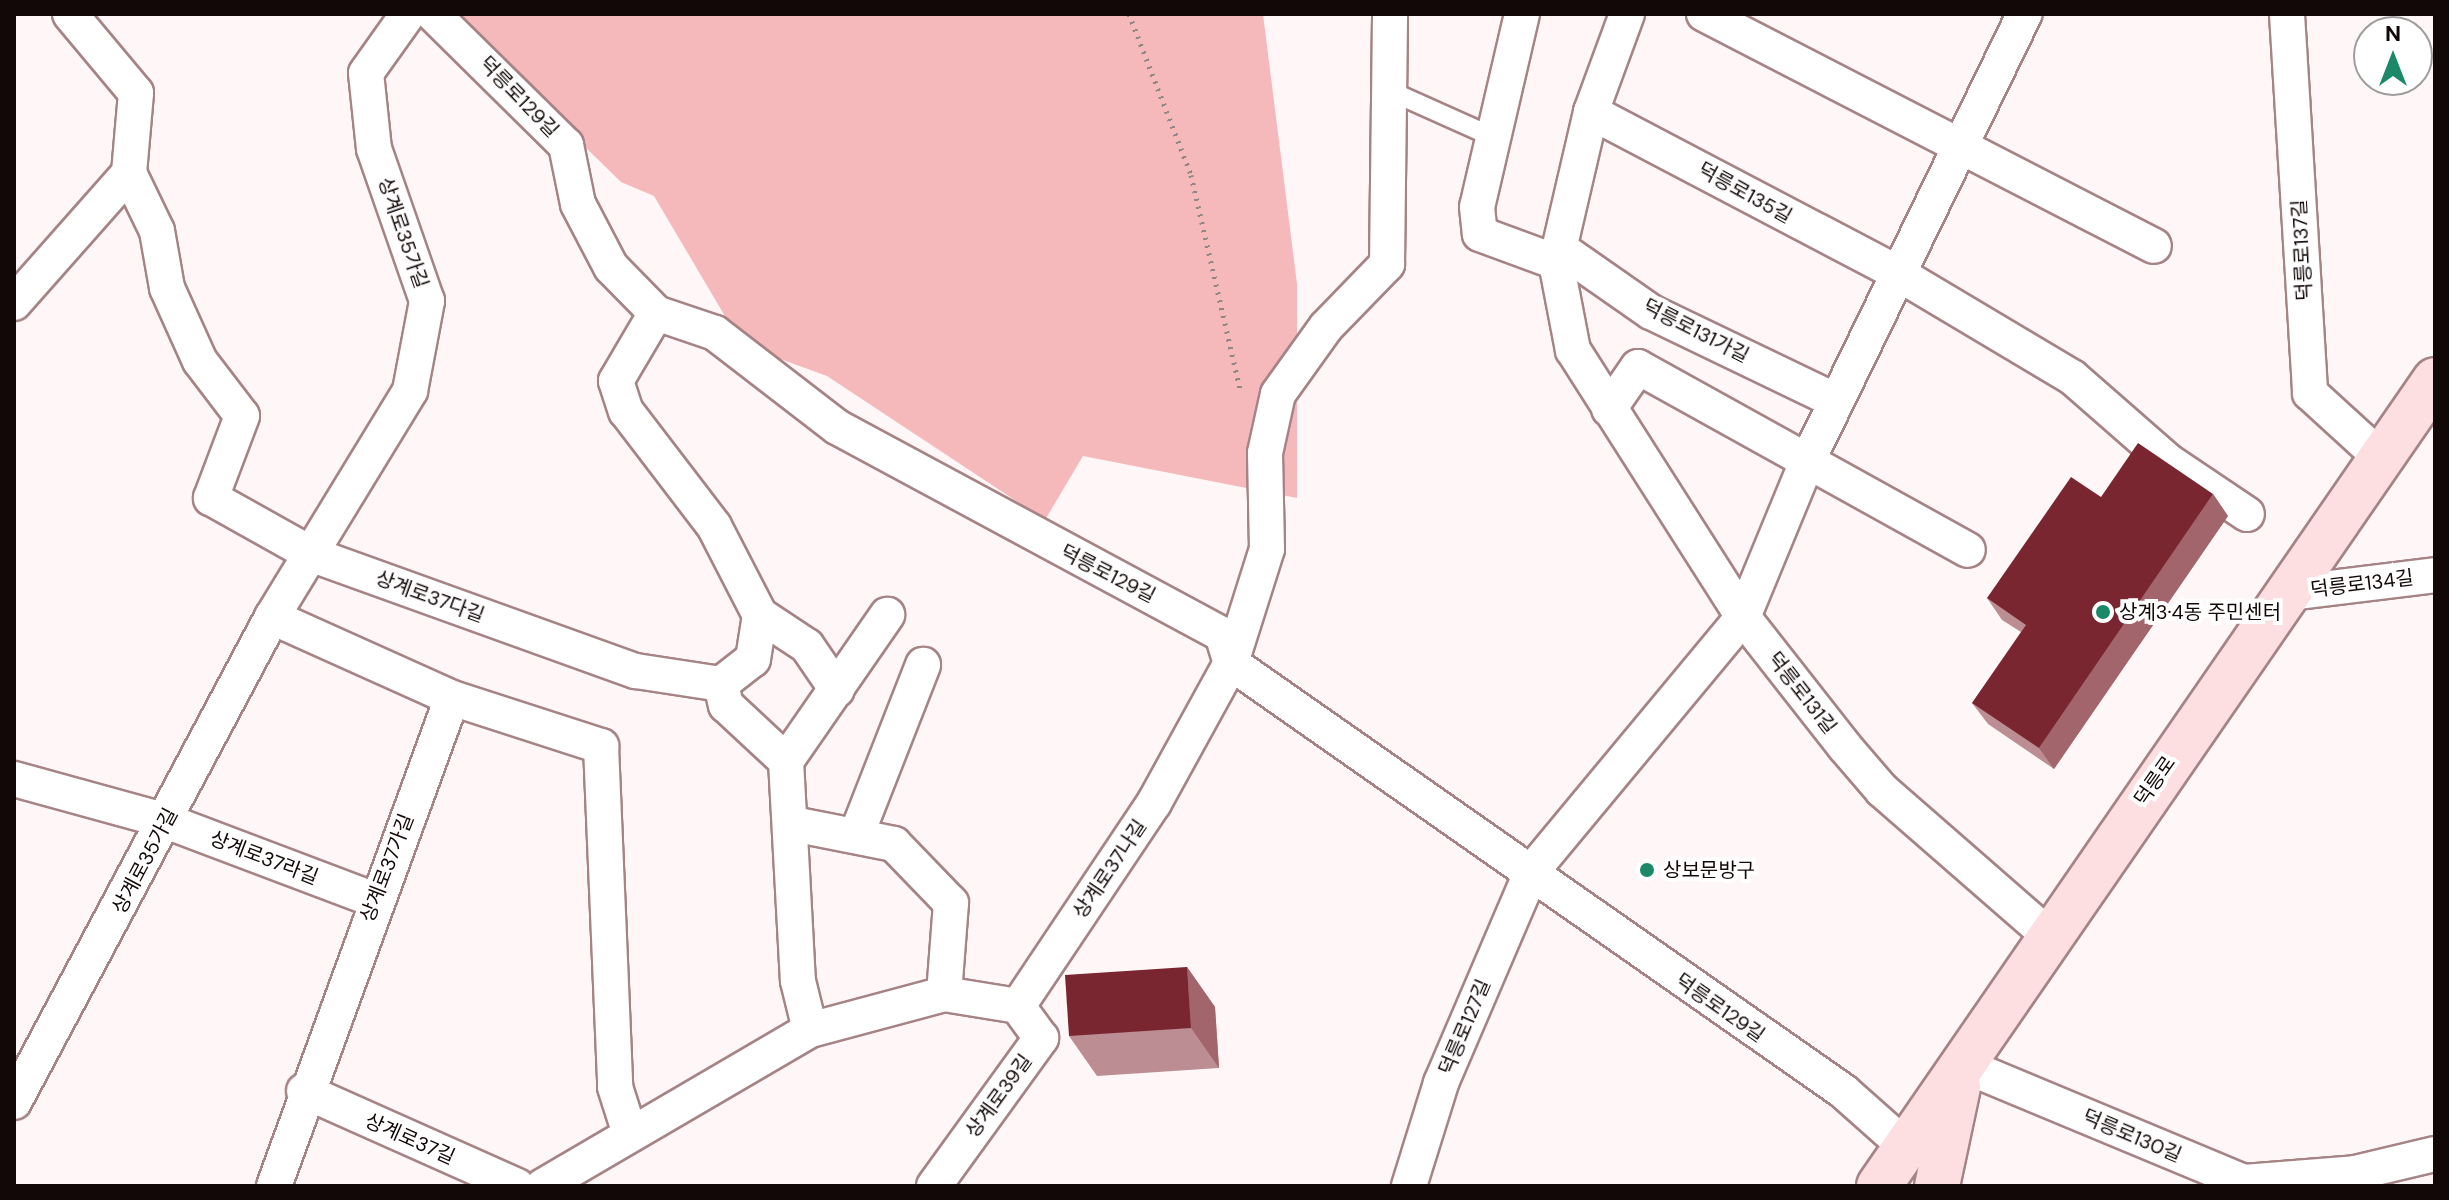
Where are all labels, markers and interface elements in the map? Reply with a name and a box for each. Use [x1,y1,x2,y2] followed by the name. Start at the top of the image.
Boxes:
[2353,16,2433,96] north arrow
[2385,19,2401,48] text: N
[474,51,564,143] street label: 덕릉로129길
[1694,157,1796,229] street label: 덕릉로135길
[373,174,433,292] street label: 상계로35가길
[2287,198,2317,302] street label: 덕릉로137길
[1639,294,1753,368] street label: 덕릉로131가길
[1056,540,1160,608] street label: 덕릉로129길
[372,566,488,628] street label: 상계로37다길
[2309,566,2415,602] street label: 덕릉로134길
[2119,600,2281,624] place label: 상계3·4동 주민센터
[2094,603,2112,621] marker: 상계3·4동 주민센터
[1763,647,1841,739] street label: 덕릉로131길
[2129,752,2181,810] street label: 덕릉로
[107,804,183,918] street label: 상계로35가길
[355,810,419,926] street label: 상계로37가길
[1068,815,1152,923] street label: 상계로37나길
[206,826,322,890] street label: 상계로37라길
[1663,858,1755,882] place label: 상보문방구
[1638,861,1656,879] marker: 상보문방구
[1671,968,1769,1048] street label: 덕릉로129길
[1434,976,1496,1078] street label: 덕릉로127길
[961,1050,1037,1142] street label: 상계로39길
[2079,1104,2185,1168] street label: 덕릉로130길
[361,1109,459,1169] street label: 상계로37길

